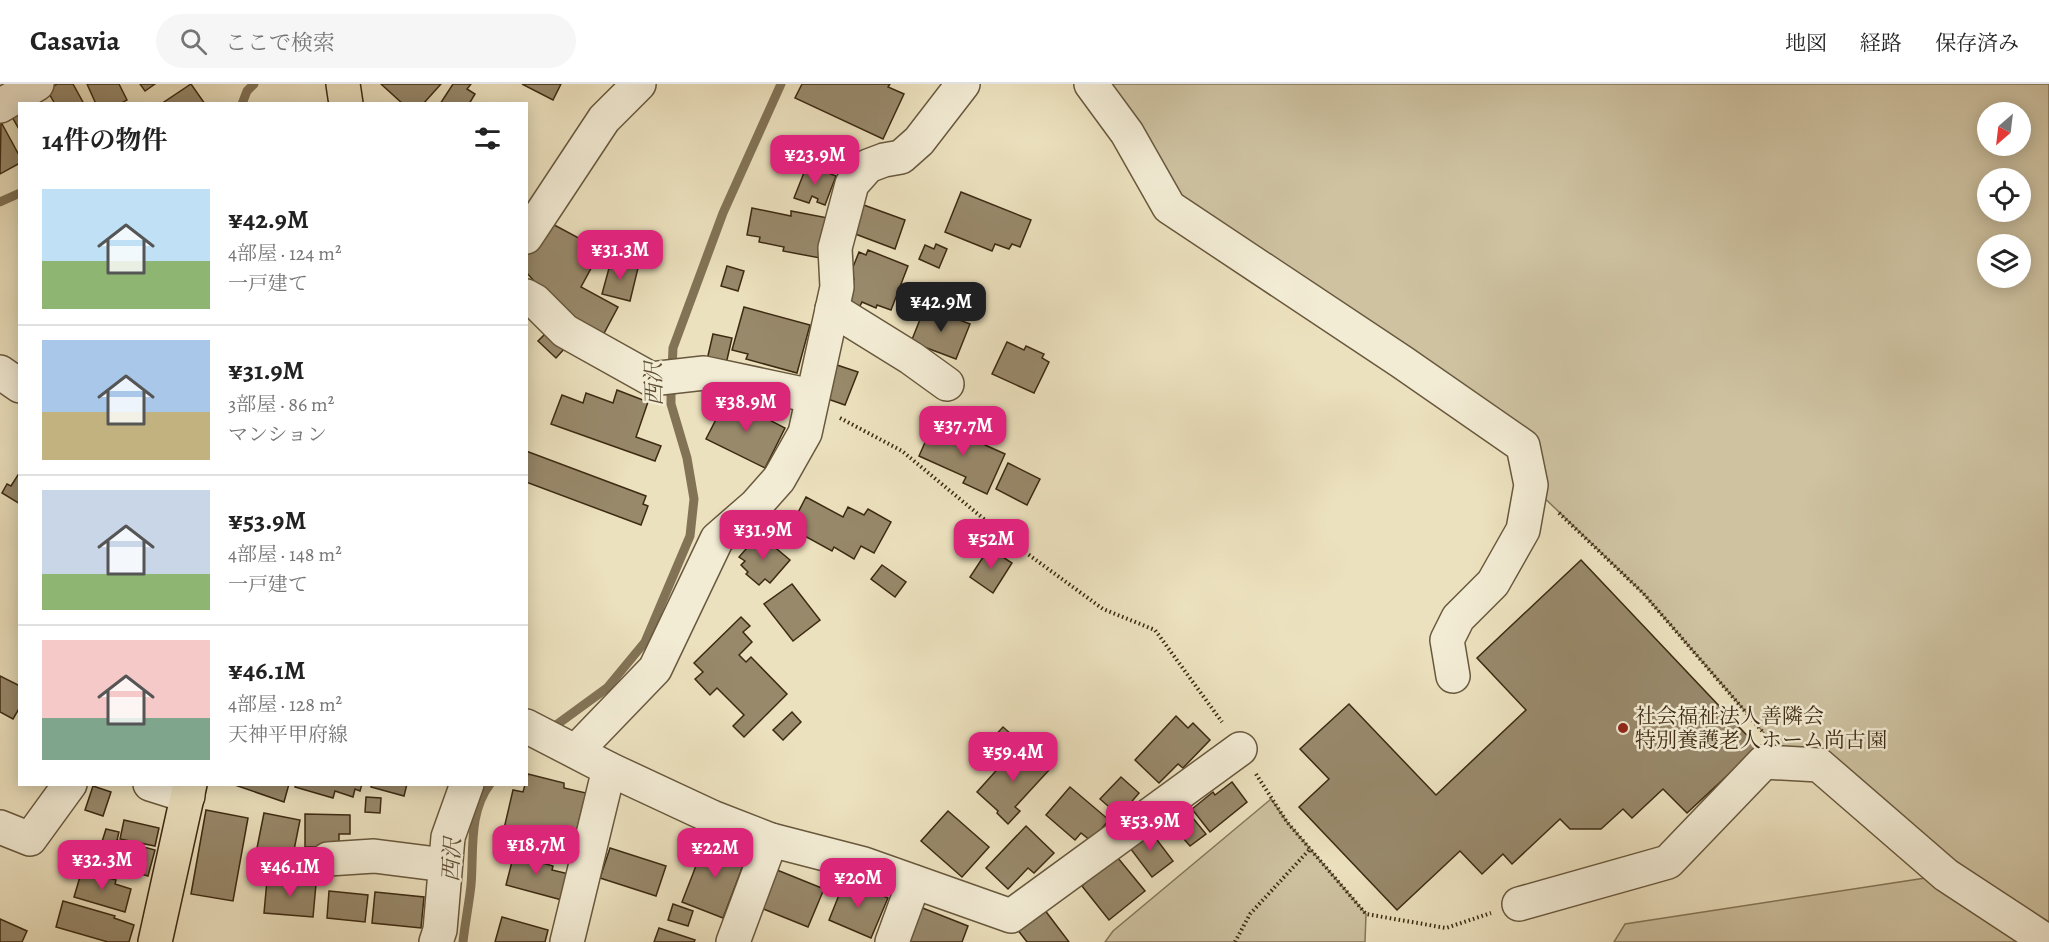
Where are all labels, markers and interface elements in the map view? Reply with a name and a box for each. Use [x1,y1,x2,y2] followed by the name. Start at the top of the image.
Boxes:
[156,14,576,68] search box
[30,22,120,60] text: Casavia
[177,25,210,58] icon: search
[225,28,335,58] text: ここで検索
[1785,29,1827,57] text: 地図
[1860,29,1902,57] text: 経路
[1935,29,2019,57] text: 保存済み
[1977,102,2031,156] north arrow
[1977,102,2031,288] map controls
[471,122,504,155] icon: filters
[42,123,168,158] text: 14件の物件
[766,135,864,186] pin: ¥23.9M
[784,141,846,168] text: ¥23.9M
[1977,168,2031,222] button: locate
[228,202,309,237] text: ¥42.9M
[90,213,162,285] icon: home
[571,230,669,281] pin: ¥31.3M
[1977,234,2031,288] button: layers
[591,236,649,263] text: ¥31.3M
[228,240,342,267] text: 4部屋 · 124 m²
[228,270,308,297] text: 一戸建て
[892,282,990,333] pin: ¥42.9M
[910,288,972,315] text: ¥42.9M
[228,353,304,388] text: ¥31.9M
[639,359,669,406] water label: 西沢
[90,364,162,436] icon: home
[697,382,795,433] pin: ¥38.9M
[715,388,777,415] text: ¥38.9M
[228,391,334,418] text: 3部屋 · 86 m²
[914,406,1012,457] pin: ¥37.7M
[933,412,993,439] text: ¥37.7M
[228,421,327,448] text: マンション
[228,503,306,538] text: ¥53.9M
[714,510,812,561] pin: ¥31.9M
[90,514,162,586] icon: home
[734,516,792,543] text: ¥31.9M
[955,519,1027,570] pin: ¥52M
[968,525,1014,552] text: ¥52M
[228,541,342,568] text: 4部屋 · 148 m²
[228,571,308,598] text: 一戸建て
[228,653,306,688] text: ¥46.1M
[90,664,162,736] icon: home
[228,691,342,718] text: 4部屋 · 128 m²
[1635,702,1887,754] place label: 社会福祉法人善隣会 特別養護老人ホーム尚古園
[228,721,348,748] text: 天神平甲府線
[1616,721,1630,735] marker: 社会福祉法人善隣会 特別養護老人ホーム尚古園
[964,732,1062,783] pin: ¥59.4M
[983,738,1044,765] text: ¥59.4M
[1101,801,1199,852] pin: ¥53.9M
[1120,807,1180,834] text: ¥53.9M
[487,825,585,876] pin: ¥18.7M
[679,828,751,879] pin: ¥22M
[506,831,566,858] text: ¥18.7M
[436,834,468,883] water label: 西沢
[691,834,739,861] text: ¥22M
[53,840,151,891] pin: ¥32.3M
[72,846,132,873] text: ¥32.3M
[241,847,339,898] pin: ¥46.1M
[260,853,320,880] text: ¥46.1M
[822,858,894,909] pin: ¥20M
[834,864,882,891] text: ¥20M

